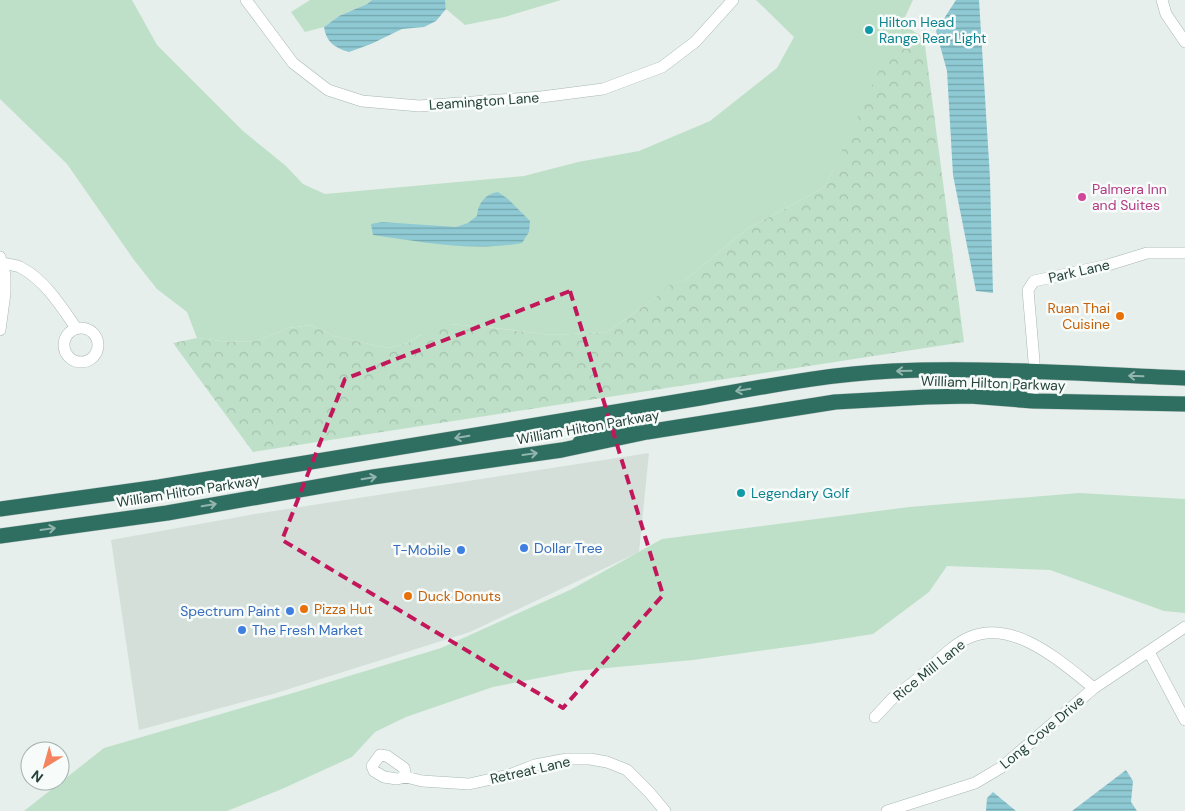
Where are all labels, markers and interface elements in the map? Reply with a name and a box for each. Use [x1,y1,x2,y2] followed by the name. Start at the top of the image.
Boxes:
[879,13,986,47] place label: Hilton Head Range Rear Light
[863,24,875,36] marker: Hilton Head Range Rear Light
[428,88,540,114] street label: Leamington Lane
[1092,180,1167,214] place label: Palmera Inn and Suites
[1076,191,1088,203] marker: Palmera Inn and Suites
[1047,255,1111,287] street label: Park Lane
[1047,299,1110,333] place label: Ruan Thai Cuisine
[1114,310,1126,322] marker: Ruan Thai Cuisine
[896,366,912,375] one-way arrow
[920,371,1066,395] street label: William Hilton Parkway
[1129,371,1145,381] one-way arrow
[735,386,751,396] one-way arrow
[515,406,661,448] street label: William Hilton Parkway
[454,433,470,443] one-way arrow
[522,449,538,459] one-way arrow
[115,471,261,511] street label: William Hilton Parkway
[361,472,377,482] one-way arrow
[751,484,850,502] place label: Legendary Golf
[735,487,747,499] marker: Legendary Golf
[201,500,217,510] one-way arrow
[40,524,56,534] one-way arrow
[534,539,603,557] place label: Dollar Tree
[393,541,451,559] place label: T-Mobile
[518,542,530,554] marker: Dollar Tree
[455,544,467,556] marker: T-Mobile
[418,587,501,605] place label: Duck Donuts
[402,590,414,602] marker: Duck Donuts
[314,600,373,618] place label: Pizza Hut
[180,602,280,620] place label: Spectrum Paint
[298,603,310,615] marker: Pizza Hut
[284,605,296,617] marker: Spectrum Paint
[252,621,363,639] place label: The Fresh Market
[236,624,248,636] marker: The Fresh Market
[889,635,969,705] street label: Rice Mill Lane
[996,691,1088,773] street label: Long Cove Drive
[20,741,70,791] north arrow
[488,752,572,788] street label: Retreat Lane
[28,766,47,787] text: N

